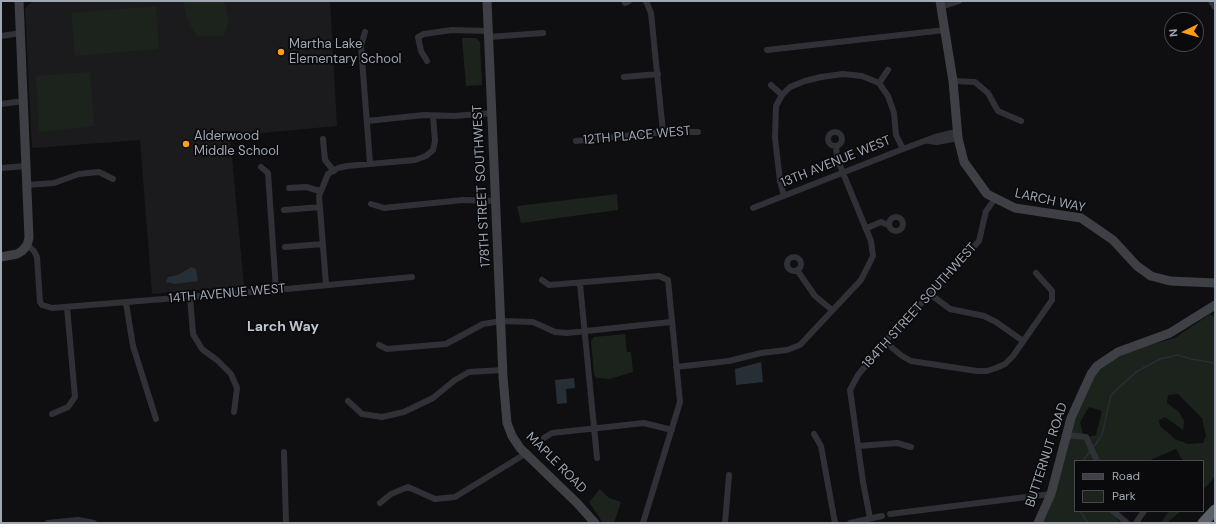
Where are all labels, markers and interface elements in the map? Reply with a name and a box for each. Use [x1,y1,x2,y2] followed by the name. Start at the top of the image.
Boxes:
[1164,12,1204,52] north arrow
[1166,28,1180,38] text: N
[289,37,401,68] place label: Martha Lake Elementary School
[276,47,286,57] marker: Martha Lake Elementary School
[470,104,494,268] street label: 178TH STREET SOUTHWEST
[583,124,691,148] street label: 12TH PLACE WEST
[194,129,279,160] place label: Alderwood Middle School
[779,133,893,191] street label: 13TH AVENUE WEST
[181,139,191,149] marker: Alderwood Middle School
[1013,186,1087,216] street label: LARCH WAY
[859,240,981,372] street label: 184TH STREET SOUTHWEST
[168,281,286,307] street label: 14TH AVENUE WEST
[247,319,319,335] district label: Larch Way
[1023,401,1071,509] street label: BUTTERNUT ROAD
[522,429,590,497] street label: MAPLE ROAD
[1074,460,1204,512] legend
[1112,468,1140,484] text: Road
[1112,488,1136,504] text: Park

